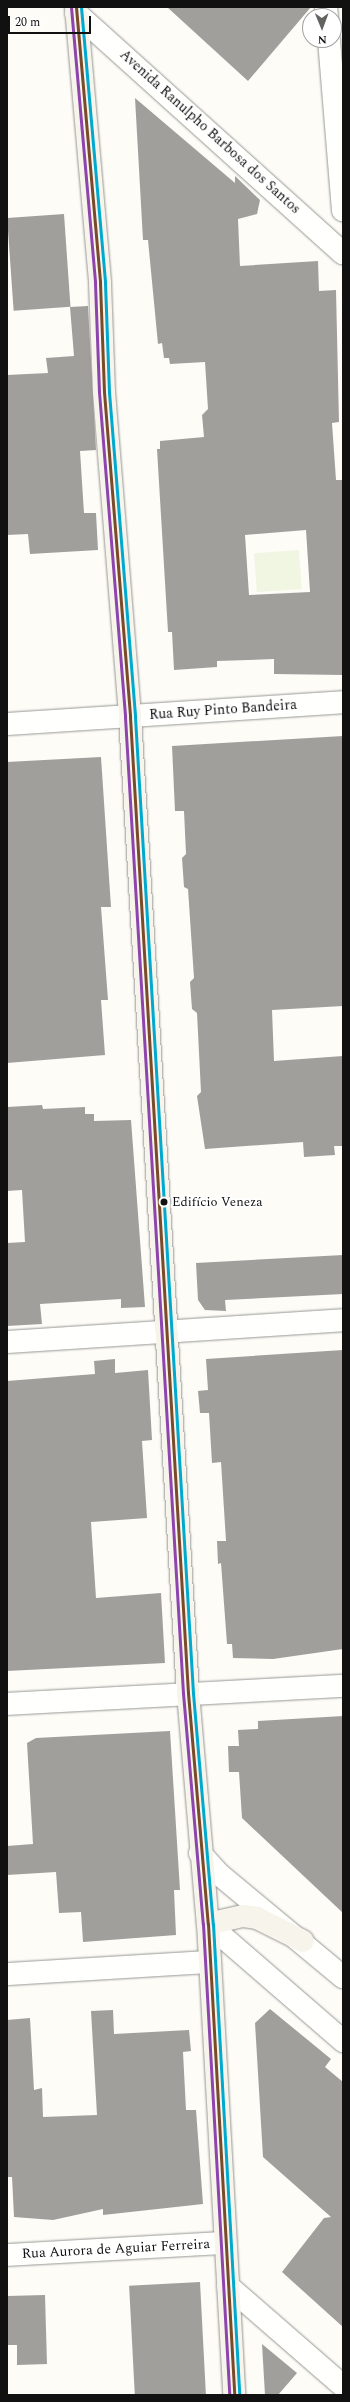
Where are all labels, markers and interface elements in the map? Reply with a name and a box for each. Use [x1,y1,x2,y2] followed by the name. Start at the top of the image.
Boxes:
[10,8,93,34] scale bar
[302,8,342,48] north arrow
[15,13,40,32] text: 20 m
[318,31,327,48] text: N
[116,46,304,218] street label: Avenida Ranulpho Barbosa dos Santos
[149,696,297,724] street label: Rua Ruy Pinto Bandeira
[172,1194,263,1210] place label: Edifício Veneza
[159,1197,169,1207] marker: Edifício Veneza
[21,2236,211,2262] street label: Rua Aurora de Aguiar Ferreira

